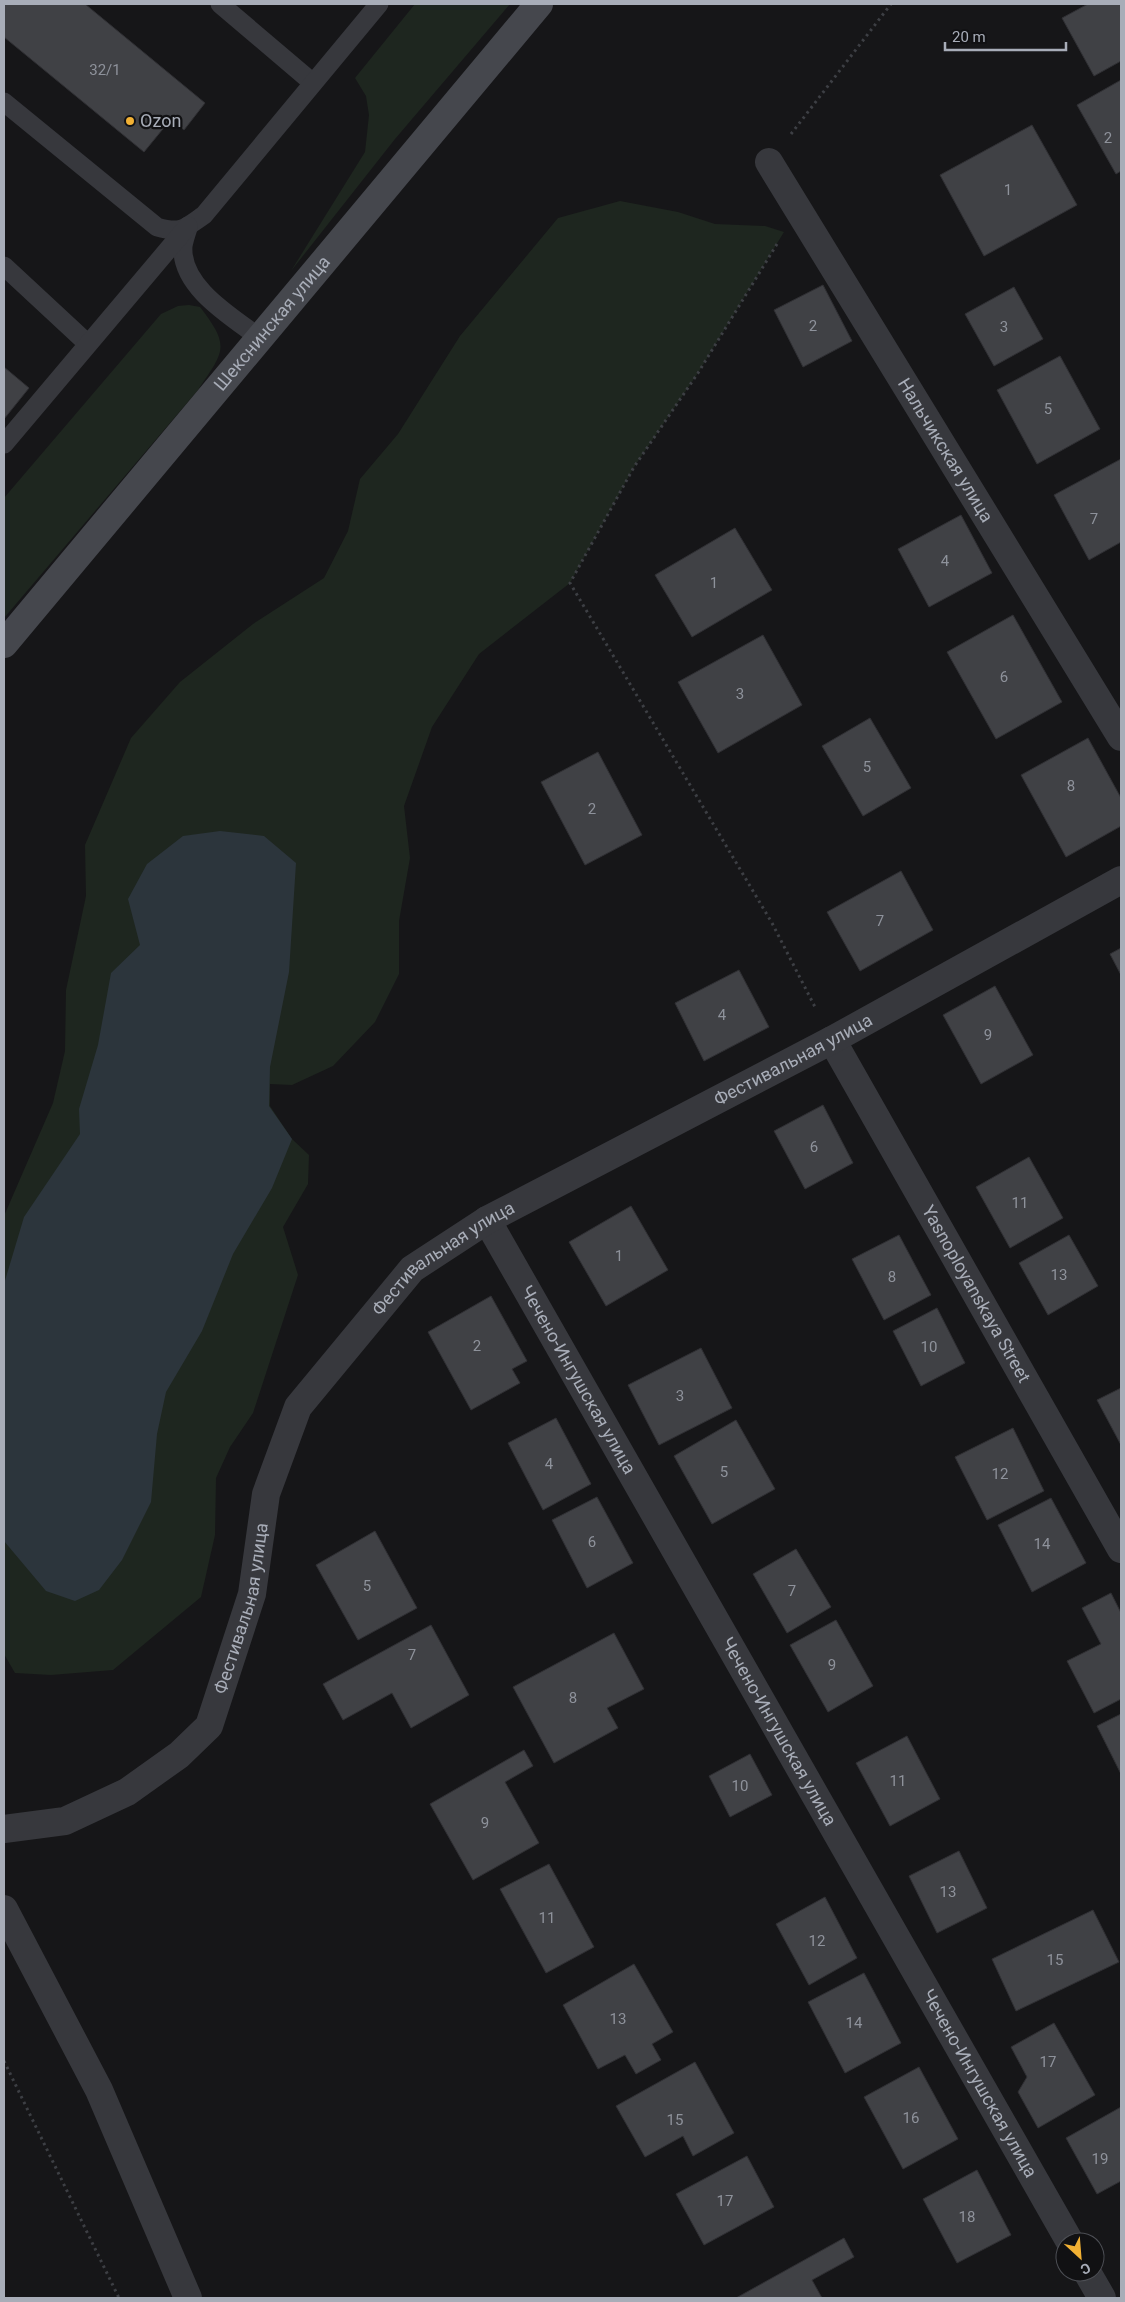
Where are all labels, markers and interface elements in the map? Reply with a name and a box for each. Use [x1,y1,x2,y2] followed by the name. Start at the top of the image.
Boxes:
[945,20,1066,52] scale bar
[952,28,986,46] text: 20 m
[89,61,121,79] house number: 32/1
[140,110,181,131] place label: Ozon
[124,115,136,127] marker: Ozon
[1104,129,1112,147] house number: 2
[1004,181,1012,199] house number: 1
[209,251,334,395] street label: Шекснинская улица
[809,317,817,335] house number: 2
[1000,318,1008,336] house number: 3
[894,374,998,526] street label: Нальчикская улица
[1044,400,1052,418] house number: 5
[1090,510,1098,528] house number: 7
[941,552,950,570] house number: 4
[710,574,718,592] house number: 1
[1000,668,1008,686] house number: 6
[736,685,744,703] house number: 3
[863,758,871,776] house number: 5
[1067,777,1075,795] house number: 8
[588,800,596,818] house number: 2
[876,912,884,930] house number: 7
[718,1006,727,1024] house number: 4
[710,1009,876,1110] street label: Фестивальная улица
[984,1026,992,1044] house number: 9
[810,1138,818,1156] house number: 6
[1012,1194,1028,1212] house number: 11
[367,1197,518,1319] street label: Фестивальная улица
[918,1201,1035,1386] street label: Yasnoployanskaya Street
[615,1247,623,1265] house number: 1
[1051,1266,1067,1284] house number: 13
[888,1268,896,1286] house number: 8
[517,1282,641,1478] street label: Чечено-Ингушская улица
[473,1337,481,1355] house number: 2
[921,1338,937,1356] house number: 10
[676,1387,684,1405] house number: 3
[545,1455,554,1473] house number: 4
[720,1463,728,1481] house number: 5
[992,1465,1008,1483] house number: 12
[209,1521,272,1696] street label: Фестивальная улица
[588,1533,596,1551] house number: 6
[1034,1535,1051,1553] house number: 14
[363,1577,371,1595] house number: 5
[788,1582,796,1600] house number: 7
[717,1633,841,1829] street label: Чечено-Ингушская улица
[408,1646,416,1664] house number: 7
[828,1656,836,1674] house number: 9
[569,1689,577,1707] house number: 8
[890,1772,906,1790] house number: 11
[732,1777,748,1795] house number: 10
[481,1814,489,1832] house number: 9
[940,1883,956,1901] house number: 13
[539,1909,555,1927] house number: 11
[809,1932,825,1950] house number: 12
[1047,1951,1063,1969] house number: 15
[918,1985,1042,2181] street label: Чечено-Ингушская улица
[610,2010,626,2028] house number: 13
[846,2014,863,2032] house number: 14
[1040,2053,1056,2071] house number: 17
[903,2109,919,2127] house number: 16
[667,2111,683,2129] house number: 15
[1092,2150,1108,2168] house number: 19
[717,2192,733,2210] house number: 17
[959,2208,975,2226] house number: 18
[1055,2232,1105,2282] north arrow
[1078,2259,1093,2278] text: С

